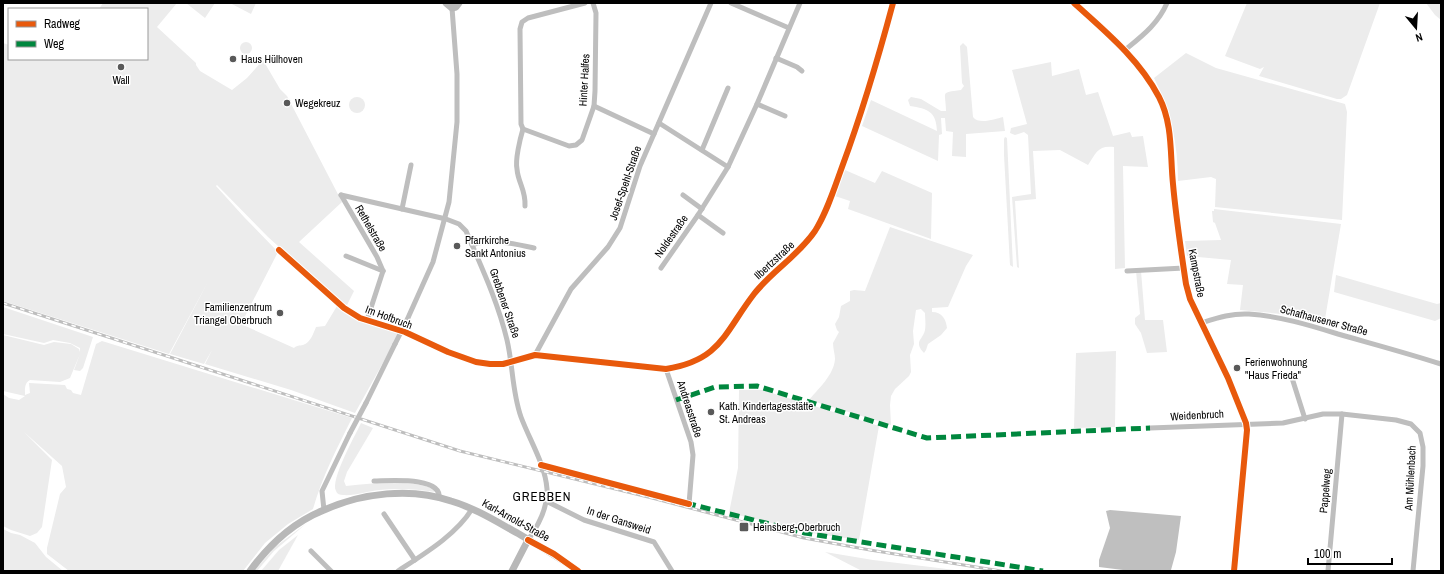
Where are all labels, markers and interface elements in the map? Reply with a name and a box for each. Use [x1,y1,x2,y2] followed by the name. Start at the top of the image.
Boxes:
[8,8,148,60] legend
[1396,8,1436,48] north arrow
[44,16,81,32] text: Radweg
[1414,30,1424,45] text: N
[44,36,65,52] text: Weg
[241,52,303,66] place label: Haus Hülhoven
[576,53,592,107] street label: Hinter Halfes
[228,54,238,64] marker: Haus Hülhoven
[116,62,126,72] marker: Wall
[112,73,130,87] place label: Wall
[295,96,341,110] place label: Wegekreuz
[282,98,292,108] marker: Wegekreuz
[606,144,644,222] street label: Josef-Spehl-Straße
[352,202,390,254] street label: Rethelstraße
[651,212,691,260] street label: Noldestraße
[465,233,526,260] place label: Pfarrkirche Sankt Antonius
[751,238,797,282] street label: Ilbertzstraße
[452,241,462,251] marker: Pfarrkirche Sankt Antonius
[1185,248,1209,298] street label: Kampstraße
[487,266,523,340] street label: Grebbener Straße
[194,300,272,327] place label: Familienzentrum Triangel Oberbruch
[364,302,414,332] street label: Im Hofbruch
[1279,302,1369,338] street label: Schafhausener Straße
[275,308,285,318] marker: Familienzentrum Triangel Oberbruch
[1245,355,1307,382] place label: Ferienwohnung "Haus Frieda"
[1232,363,1242,373] marker: Ferienwohnung "Haus Frieda"
[674,378,706,439] street label: Andreasstraße
[719,399,813,426] place label: Kath. Kindertagesstätte St. Andreas
[706,407,716,417] marker: Kath. Kindertagesstätte St. Andreas
[1170,407,1224,423] street label: Weidenbruch
[1401,445,1419,512] street label: Am Mühlenbach
[1316,468,1334,514] street label: Pappelweg
[512,488,572,505] district label: GREBBEN
[480,496,552,544] street label: Karl-Arnold-Straße
[585,503,653,537] street label: In der Gansweid
[753,520,840,534] place label: Heinsberg-Oberbruch
[738,521,750,533] marker: Heinsberg-Oberbruch
[1308,540,1392,566] scale bar
[1314,546,1341,562] text: 100 m

